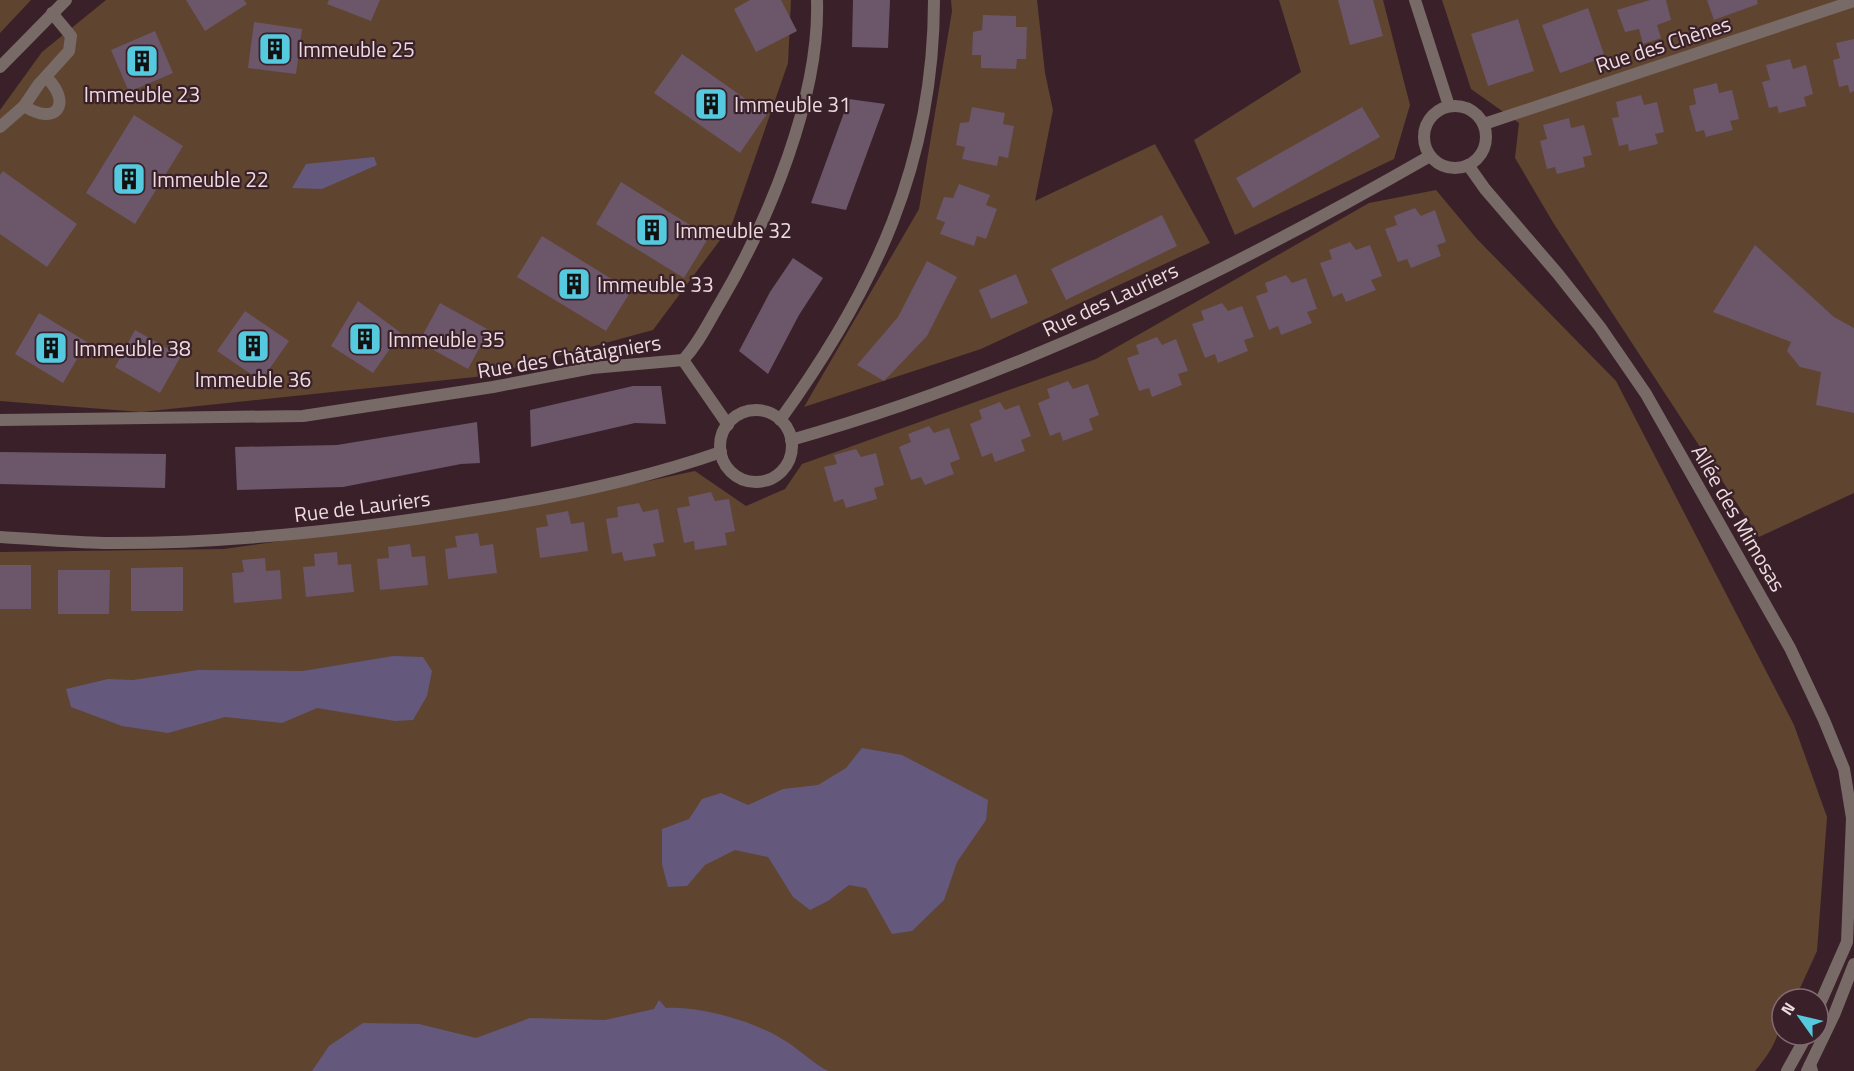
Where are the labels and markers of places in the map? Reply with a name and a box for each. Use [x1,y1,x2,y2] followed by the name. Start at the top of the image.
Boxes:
[257,31,293,67] building icon: Immeuble 25
[298,33,415,65] place label: Immeuble 25
[124,43,160,79] building icon: Immeuble 23
[84,78,200,110] place label: Immeuble 23
[693,86,729,122] building icon: Immeuble 31
[734,88,851,120] place label: Immeuble 31
[111,161,147,197] building icon: Immeuble 22
[152,163,269,195] place label: Immeuble 22
[634,212,670,248] building icon: Immeuble 32
[675,214,792,246] place label: Immeuble 32
[556,266,592,302] building icon: Immeuble 33
[597,268,714,300] place label: Immeuble 33
[347,321,383,357] building icon: Immeuble 35
[388,323,505,355] place label: Immeuble 35
[235,328,271,364] building icon: Immeuble 36
[33,330,69,366] building icon: Immeuble 38
[74,332,191,364] place label: Immeuble 38
[195,363,311,395] place label: Immeuble 36

